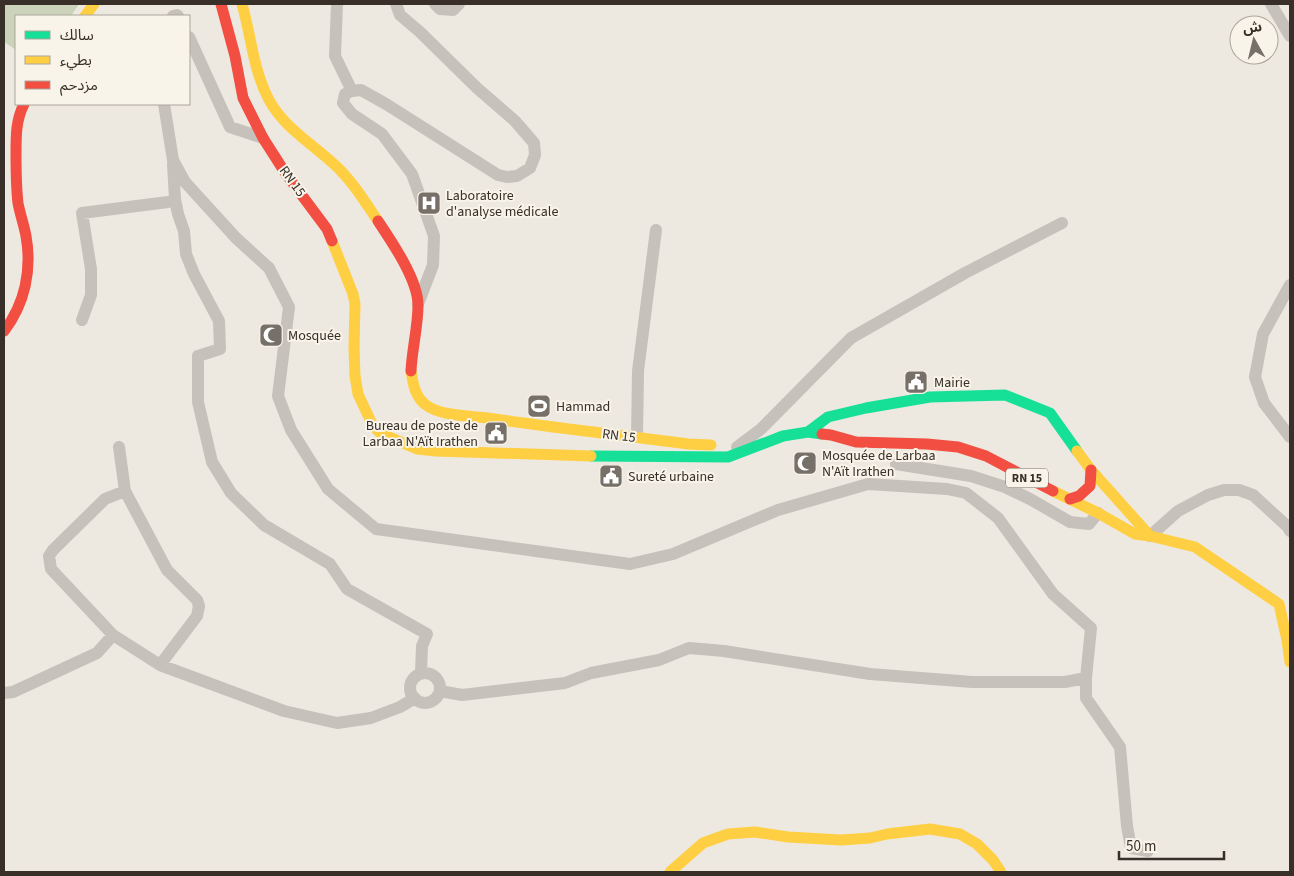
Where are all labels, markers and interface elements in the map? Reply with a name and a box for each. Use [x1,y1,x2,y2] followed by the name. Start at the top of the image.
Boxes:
[15,15,190,105] legend
[1229,15,1279,65] north arrow
[1241,17,1263,39] text: ش
[60,25,94,46] text: سالك
[60,50,92,71] text: بطيء
[60,75,98,96] text: مزدحم
[274,162,310,201] street label: RN 15
[446,186,558,222] place label: Laboratoire d'analyse médicale
[416,190,442,216] hospital icon: Laboratoire d'analyse médicale
[258,322,284,348] mosque icon: Mosquée
[288,326,341,346] place label: Mosquée
[903,369,929,395] public building icon: Mairie
[934,373,970,393] place label: Mairie
[526,393,552,419] sports icon: Hammad
[556,397,610,417] place label: Hammad
[362,416,478,452] place label: Bureau de poste de Larbaa N'Aït Irathen
[483,420,509,446] public building icon: Bureau de poste de Larbaa N'Aït Irathen
[601,424,637,448] street label: RN 15
[822,446,936,482] place label: Mosquée de Larbaa N'Aït Irathen
[792,450,818,476] mosque icon: Mosquée de Larbaa N'Aït Irathen
[598,463,624,489] public building icon: Sureté urbaine
[628,467,714,487] place label: Sureté urbaine
[1006,468,1048,488] road number: RN 15
[1119,828,1224,860] scale bar
[1126,836,1156,857] text: 50 m

